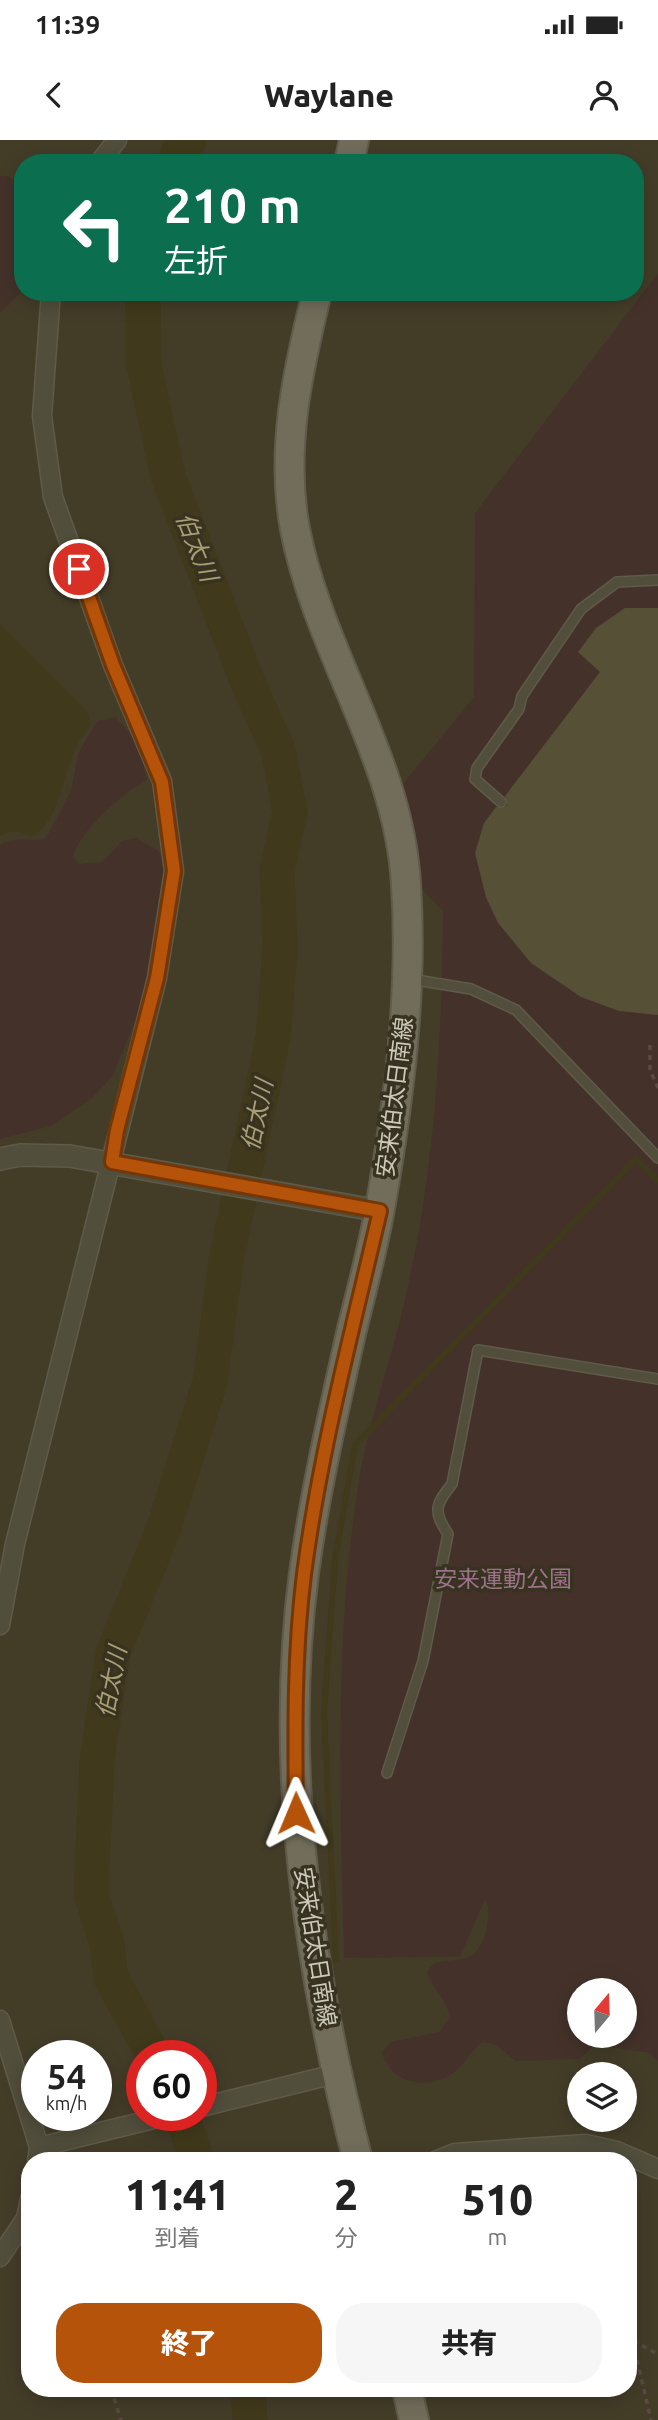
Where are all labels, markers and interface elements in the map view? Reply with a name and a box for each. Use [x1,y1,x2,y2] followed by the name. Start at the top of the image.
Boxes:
[35,10,100,39] text: 11:39
[35,76,73,114] icon: back
[585,76,623,114] icon: person
[264,77,394,113] text: Waylane
[164,177,301,232] text: 210 m
[49,182,140,273] icon: left
[164,242,228,278] text: 左折
[171,509,224,588] water label: 伯太川
[49,539,109,599] pin
[60,550,98,588] icon: arrive
[372,1016,416,1178] street label: 安来伯太日南線
[236,1074,278,1153] water label: 伯太川
[434,1566,572,1591] park label: 安来運動公園
[91,1641,132,1720] water label: 伯太川
[259,1776,333,1850] position arrow
[291,1866,341,2028] street label: 安来伯太日南線
[567,1978,637,2048] north arrow
[567,1978,637,2132] map controls
[126,2040,217,2131] speed limit sign: 60
[47,2056,86,2096] text: 54
[567,2062,637,2132] button: layers
[46,2093,87,2113] text: km/h
[125,2171,230,2218] text: 11:41
[334,2171,358,2218] text: 2
[462,2176,533,2223] text: 510
[488,2224,507,2249] text: m
[155,2225,201,2250] text: 到着
[335,2225,358,2250] text: 分
[56,2303,322,2383] button: 終了
[336,2303,602,2383] button: 共有

